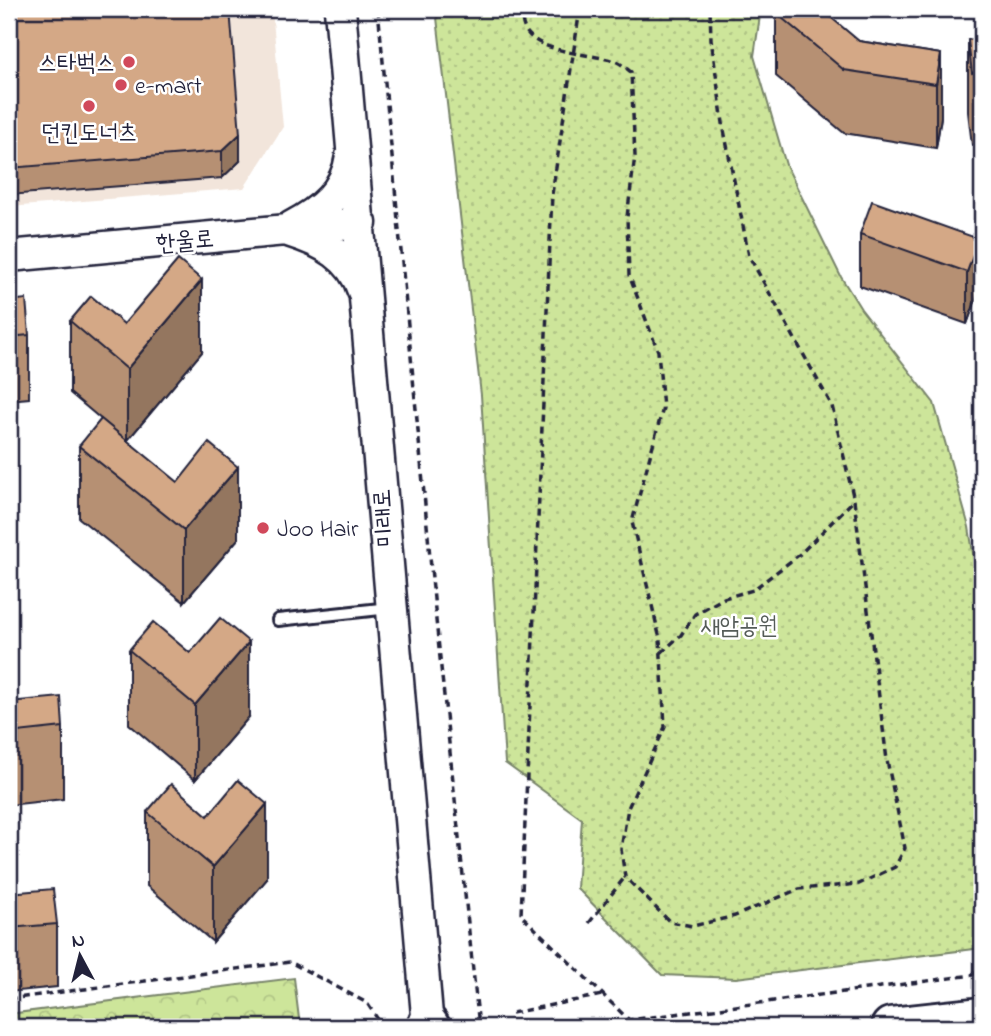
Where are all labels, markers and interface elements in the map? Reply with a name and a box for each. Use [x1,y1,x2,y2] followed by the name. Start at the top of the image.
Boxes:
[38,47,115,82] place label: 스타벅스
[121,54,137,70] marker: 스타벅스
[135,70,202,105] place label: e-mart
[113,77,129,93] marker: e-mart
[81,98,97,114] marker: 던킨도너츠
[41,117,137,152] place label: 던킨도너츠
[155,223,216,262] street label: 한울로
[366,488,405,548] street label: 미래로
[277,513,359,548] place label: Joo Hair
[255,520,271,536] marker: Joo Hair
[700,610,778,645] park label: 새암공원
[46,920,116,990] north arrow
[70,927,86,956] text: N

